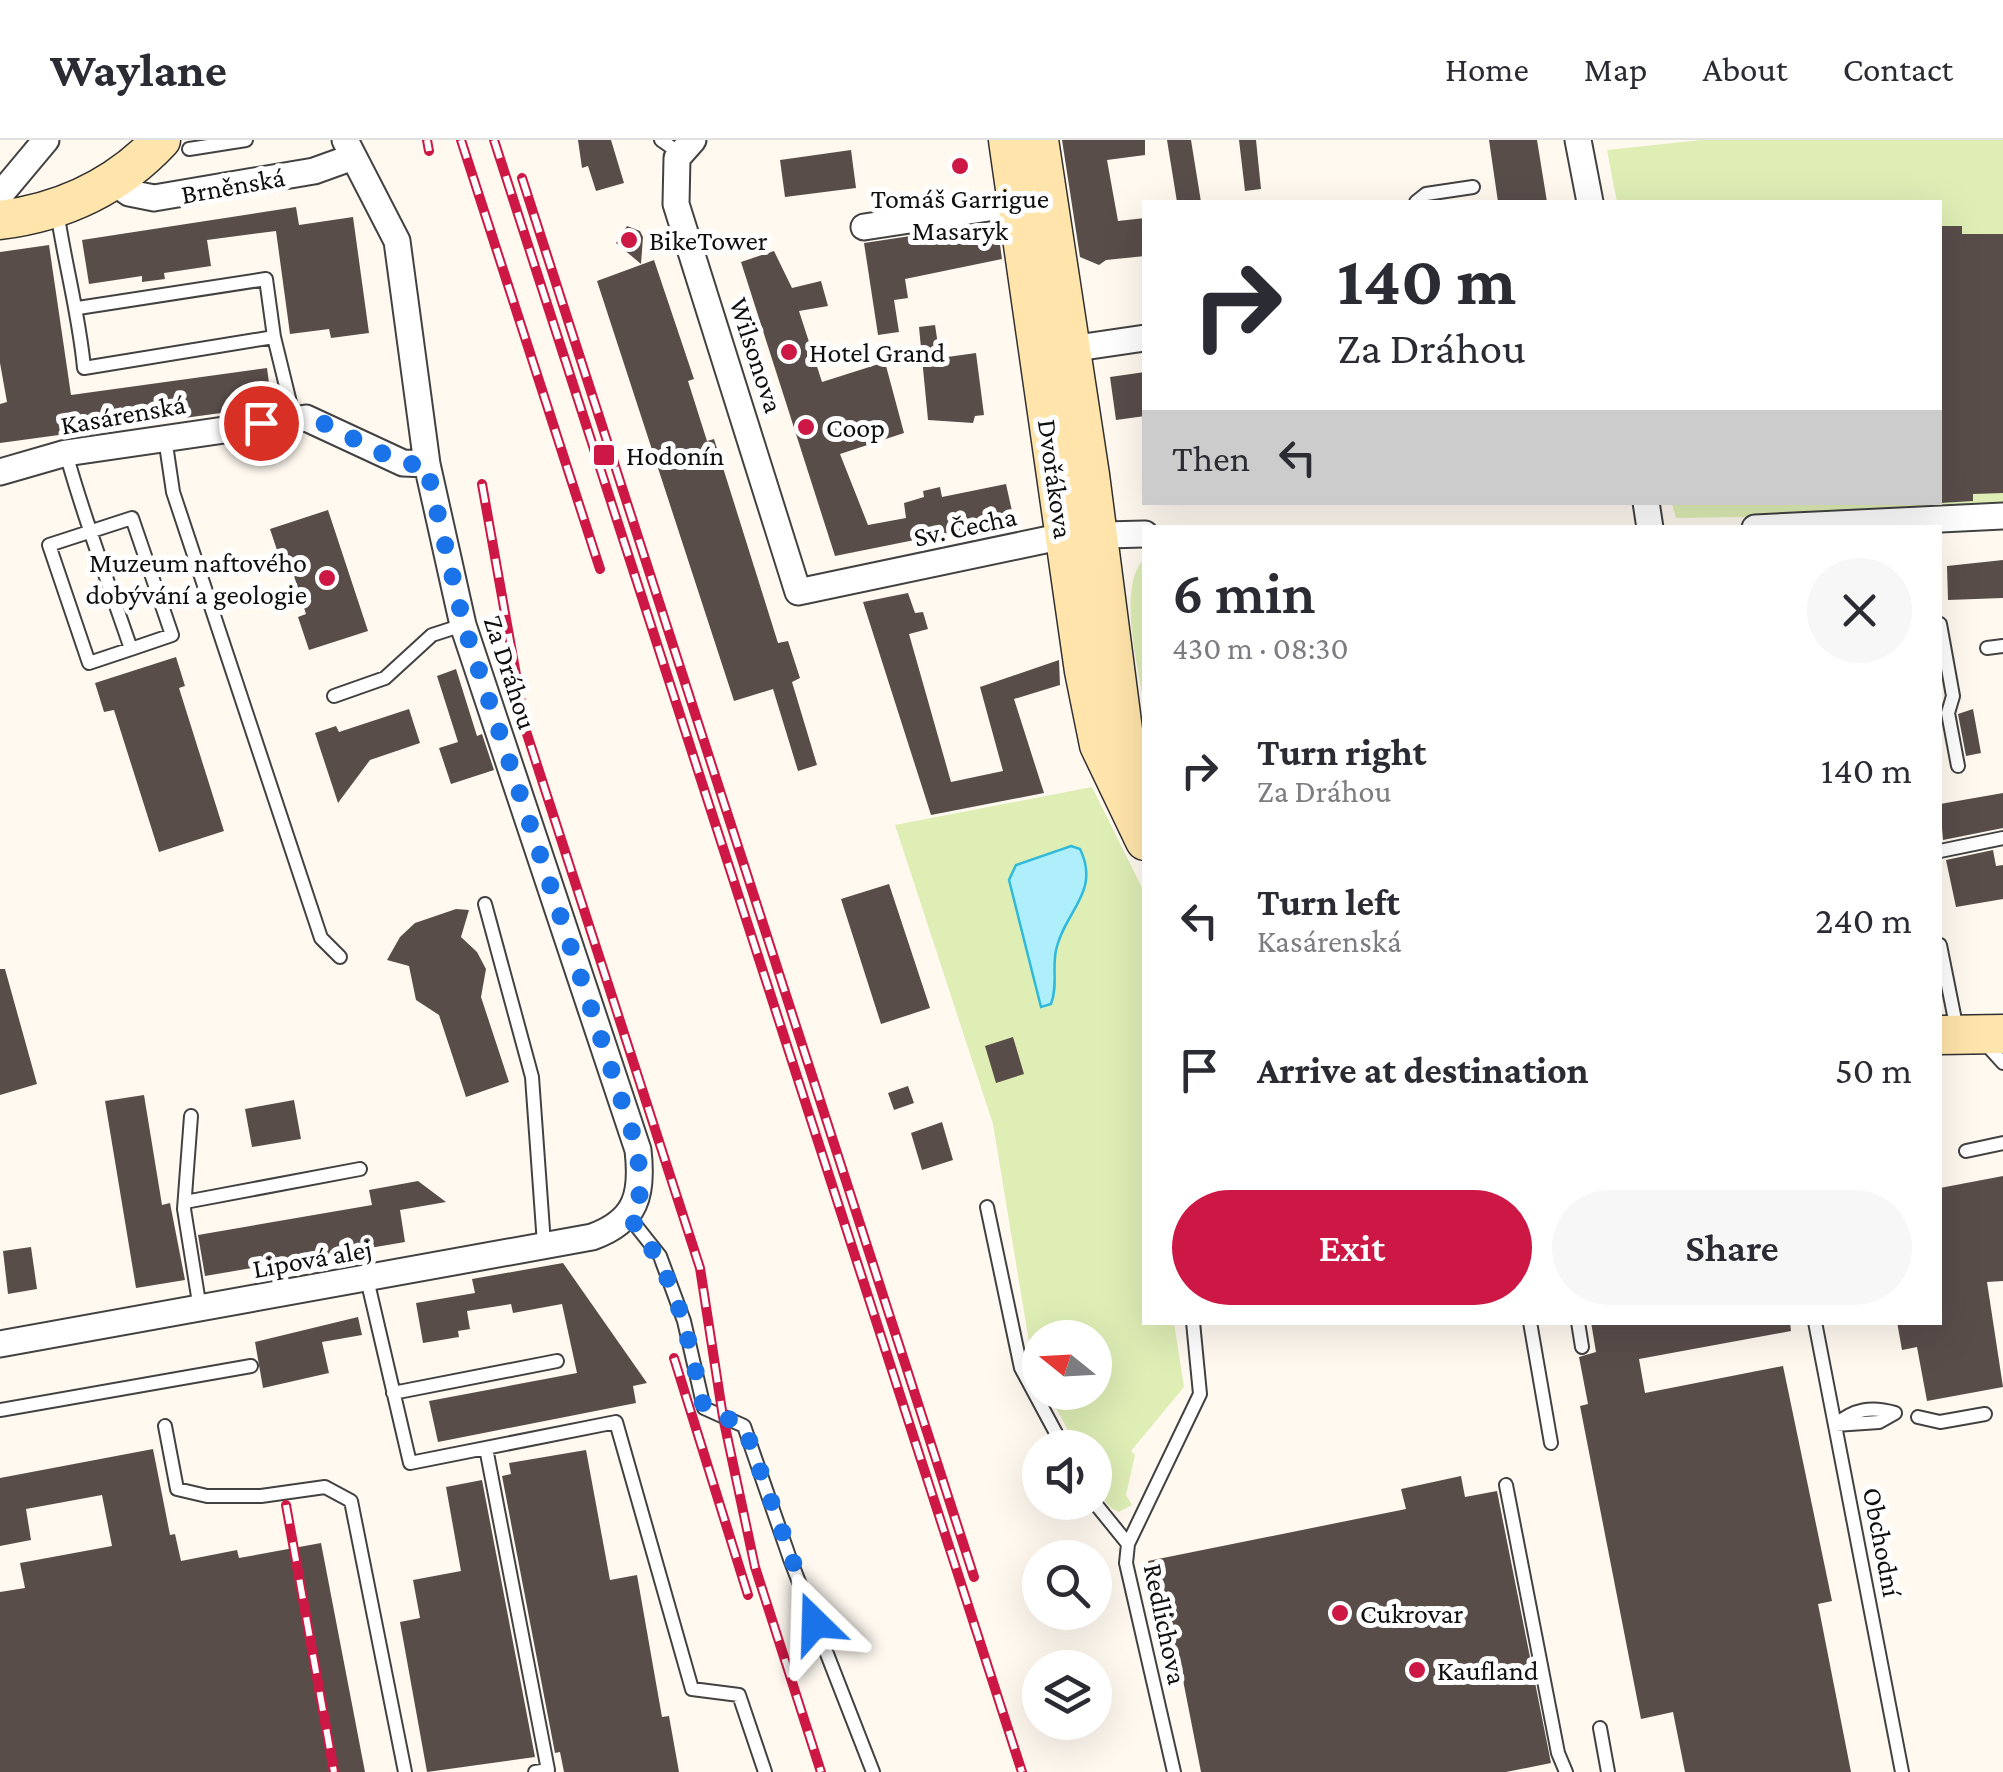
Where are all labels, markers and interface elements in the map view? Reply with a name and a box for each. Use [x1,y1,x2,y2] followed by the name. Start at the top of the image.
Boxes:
[50,43,227,96] text: Waylane
[1445,50,1529,89] text: Home
[1584,50,1647,89] text: Map
[1702,50,1788,89] text: About
[1843,50,1953,89] text: Contact
[949,155,971,177] marker: Tomáš Garrigue Masaryk
[179,161,287,210] street label: Brněnská
[871,183,1049,246] place label: Tomáš Garrigue Masaryk
[649,225,768,256] place label: BikeTower
[618,229,640,251] marker: BikeTower
[1172,240,1302,370] icon: right
[1337,241,1516,319] text: 140 m
[723,294,790,417] street label: Wilsonova
[1337,323,1526,373] text: Za Dráhou
[809,337,945,368] place label: Hotel Grand
[778,341,800,363] marker: Hotel Grand
[219,381,304,466] pin
[58,388,188,441] street label: Kasárenská
[234,396,289,451] icon: arrive
[826,412,885,443] place label: Coop
[795,416,817,438] marker: Coop
[1032,417,1079,541] street label: Dvořákova
[1270,430,1325,485] icon: left
[1172,437,1250,479] text: Then
[626,440,724,471] place label: Hodonín
[591,442,617,468] marker: Hodonín
[911,500,1019,553] street label: Sv. Čecha
[85,547,307,610] place label: Muzeum naftového dobývání a geologie
[1807,558,1912,663] button: close
[1172,559,1316,626] text: 6 min
[316,567,338,589] marker: Muzeum naftového dobývání a geologie
[478,611,543,733] street label: Za Dráhou
[1172,630,1349,666] text: 430 m · 08:30
[1257,731,1426,773] text: Turn right
[1172,743,1227,798] icon: right
[1821,749,1912,791] text: 140 m
[1257,773,1391,809] text: Za Dráhou
[1257,881,1400,923] text: Turn left
[1172,893,1227,948] icon: left
[1815,899,1912,941] text: 240 m
[1257,923,1402,959] text: Kasárenská
[1172,1043,1227,1098] icon: arrive
[1257,1049,1589,1091] text: Arrive at destination
[1835,1049,1912,1091] text: 50 m
[1172,1190,1532,1305] button: Exit
[1552,1190,1912,1305] button: Share
[250,1233,374,1284] street label: Lipová alej
[1022,1320,1112,1410] north arrow
[1022,1320,1112,1740] map controls
[1022,1430,1112,1520] button: sound
[1857,1485,1909,1601] street label: Obchodní
[1022,1540,1112,1630] button: search
[1138,1561,1193,1687] street label: Redlichova
[763,1571,867,1675] position arrow
[1360,1598,1463,1629] place label: Cukrovar
[1329,1602,1351,1624] marker: Cukrovar
[1022,1650,1112,1740] button: layers
[1437,1655,1539,1686] place label: Kaufland
[1406,1659,1428,1681] marker: Kaufland

